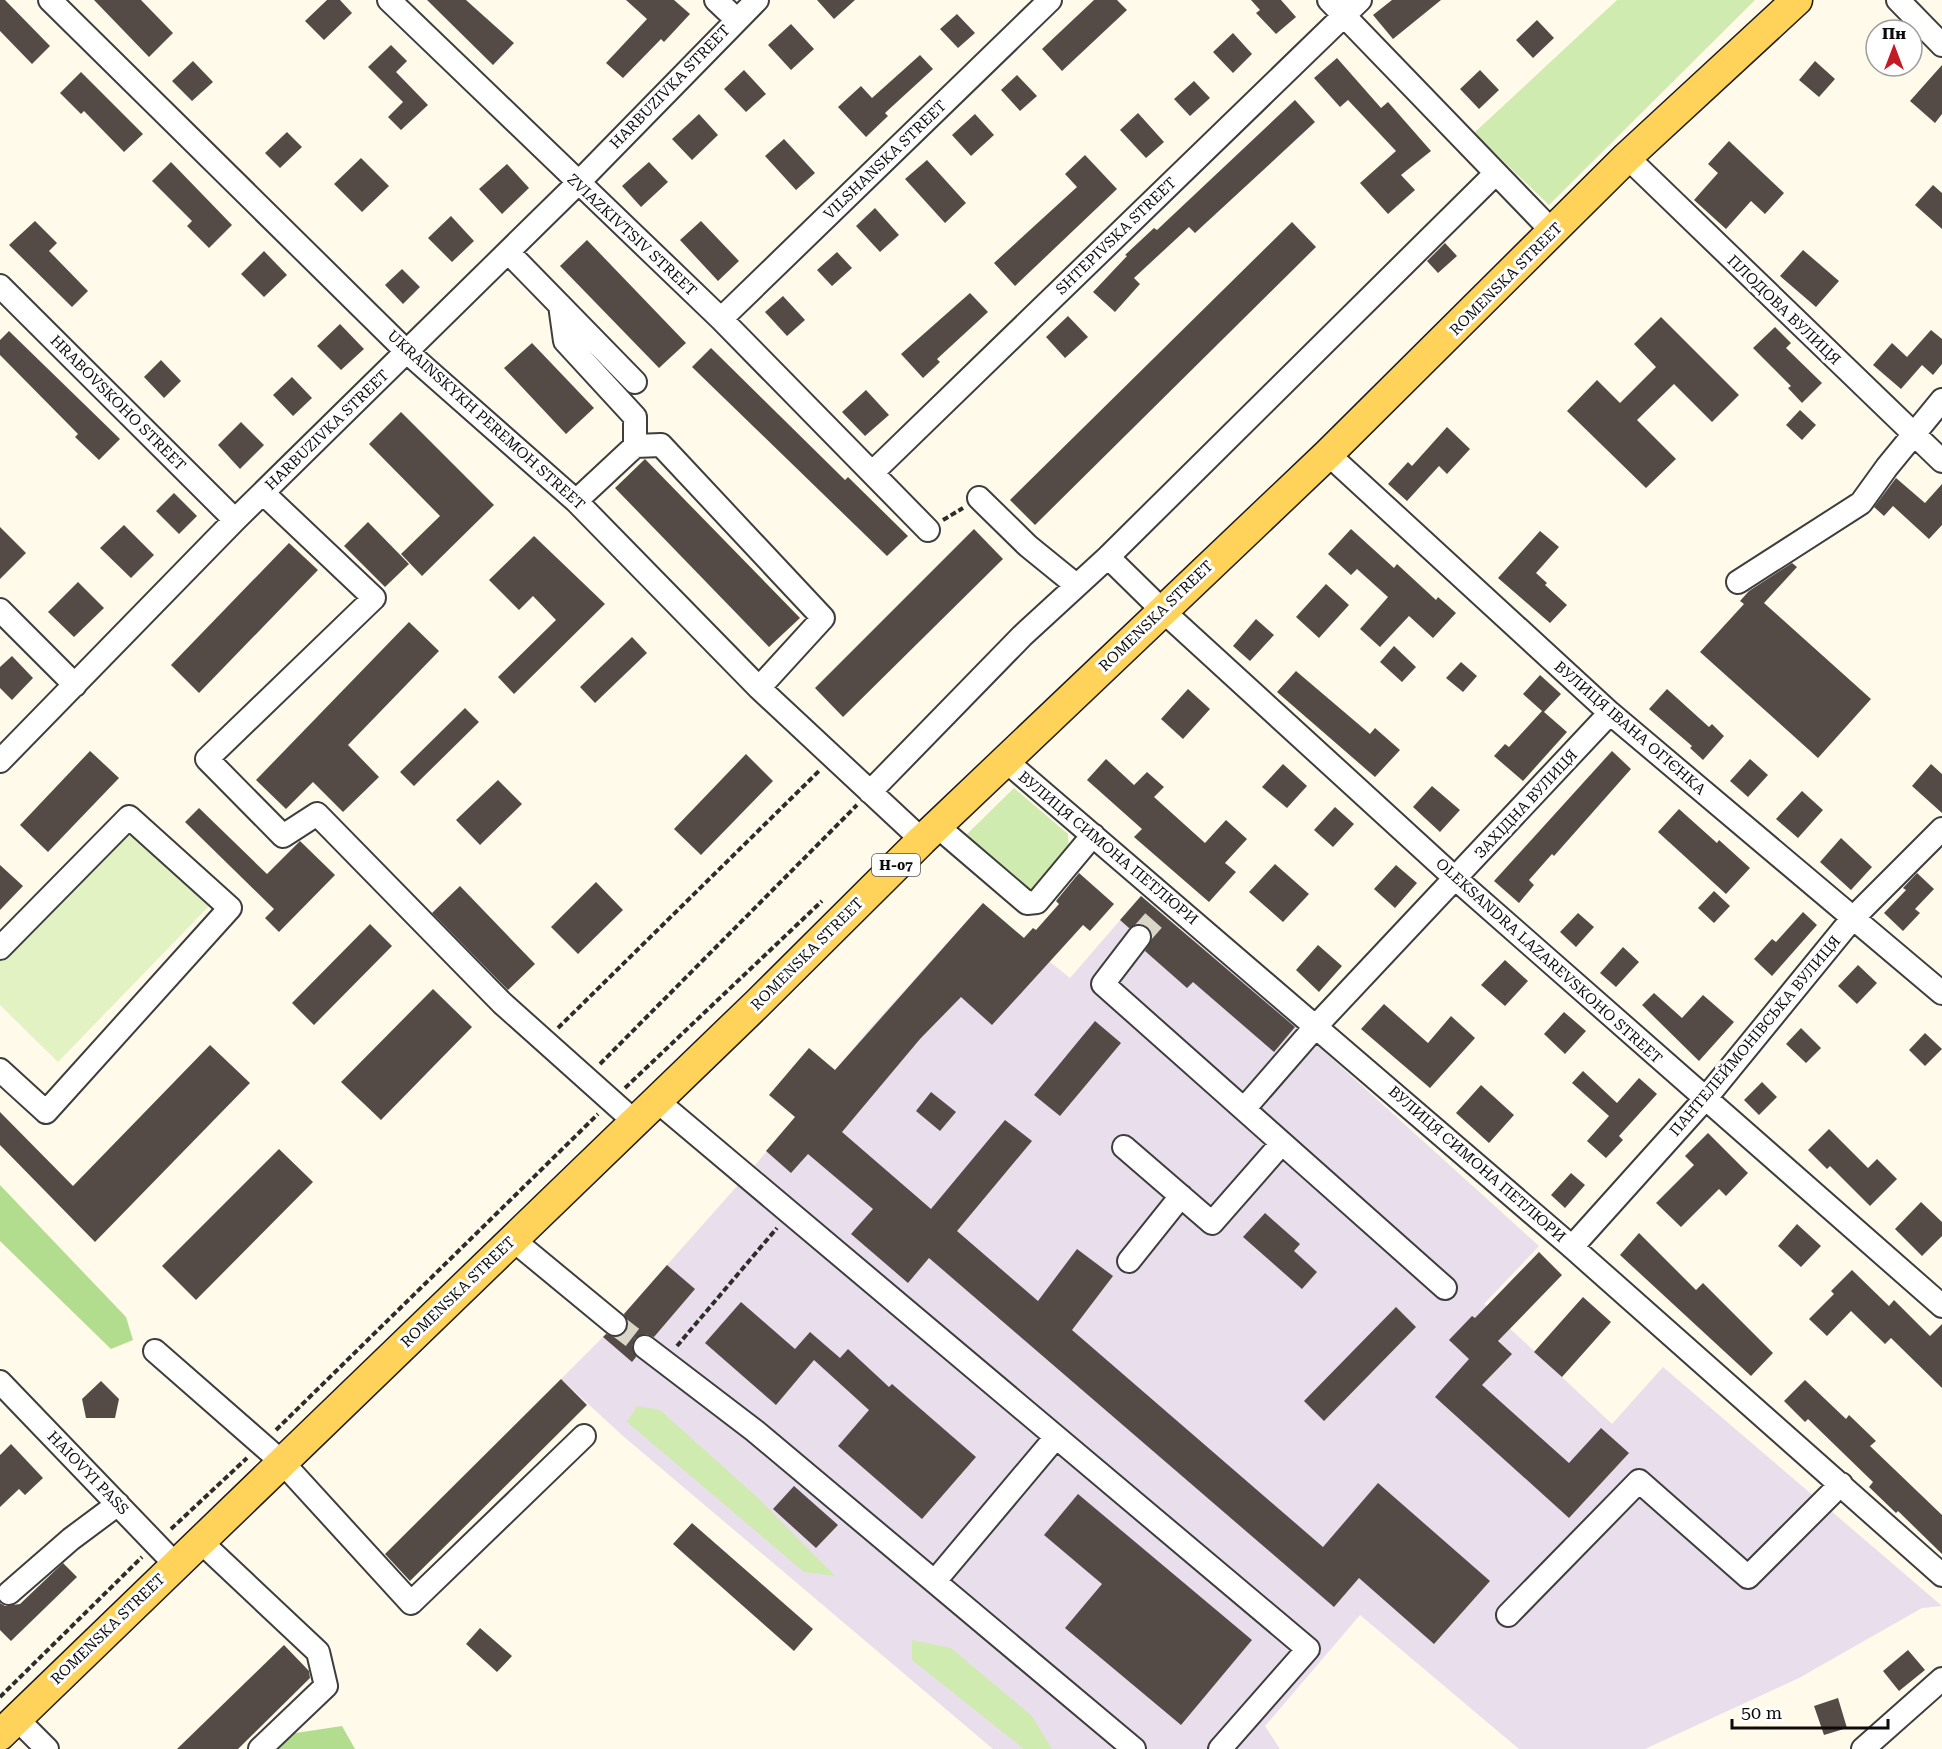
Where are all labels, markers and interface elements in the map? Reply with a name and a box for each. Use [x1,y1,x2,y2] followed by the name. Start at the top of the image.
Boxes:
[1864,18,1924,78] north arrow
[606,21,734,153] street label: HARBUZIVKA STREET
[1882,24,1906,43] text: Пн
[820,97,950,223] street label: VILSHANSKA STREET
[564,170,700,300] street label: ZVIAZKIVTSIV STREET
[1052,174,1180,298] street label: SHTEPIVSKA STREET
[1446,219,1566,339] street label: ROMENSKA STREET
[1724,251,1844,369] street label: ПЛОДОВА ВУЛИЦЯ
[383,326,589,514] street label: UKRAINSKYKH PEREMOH STREET
[47,332,189,474] street label: HRABOVSKOHO STREET
[261,366,393,494] street label: HARBUZIVKA STREET
[1095,557,1217,675] street label: ROMENSKA STREET
[1551,657,1710,799] street label: ВУЛИЦЯ ІВАНА ОГІЄНКА
[1471,746,1581,862] street label: ЗАХІДНА ВУЛИЦЯ
[1015,768,1202,929] street label: ВУЛИЦЯ СИМОНА ПЕТЛЮРИ
[872,854,920,876] road number: Н-07
[1432,854,1666,1068] street label: OLEKSANDRA LAZAREVSKOHO STREET
[747,894,867,1014] street label: ROMENSKA STREET
[1666,932,1844,1140] street label: ПАНТЕЛЕЙМОНІВСЬКА ВУЛИЦЯ
[1385,1082,1569,1246] street label: ВУЛИЦЯ СИМОНА ПЕТЛЮРИ
[397,1233,519,1351] street label: ROMENSKA STREET
[44,1428,132,1518] street label: HAIOVYI PASS
[47,1570,169,1688] street label: ROMENSKA STREET
[1732,1692,1888,1730] scale bar
[1741,1702,1782,1723] text: 50 m

